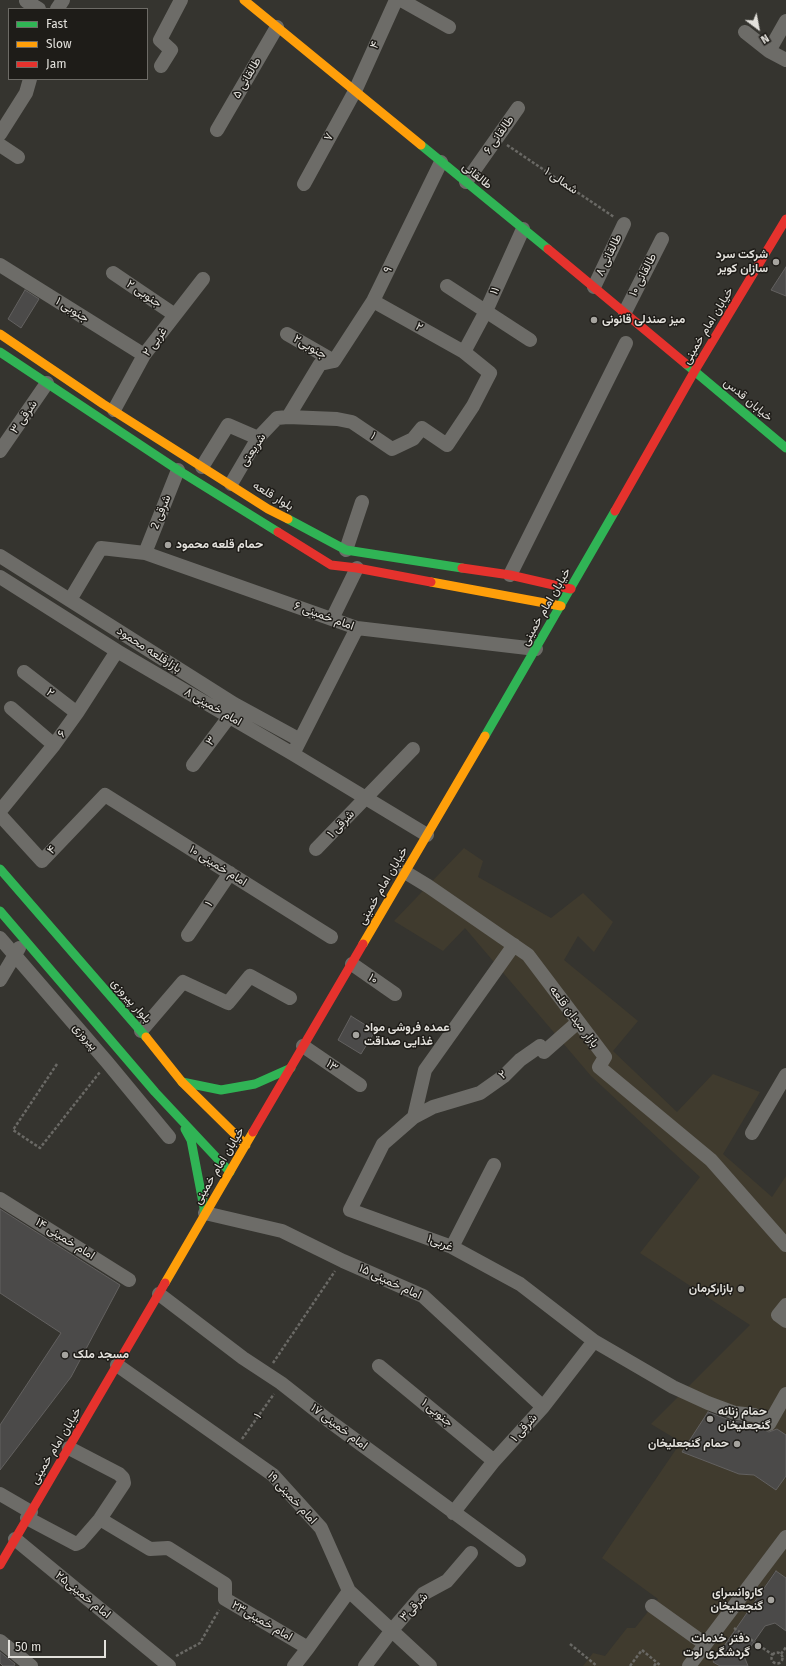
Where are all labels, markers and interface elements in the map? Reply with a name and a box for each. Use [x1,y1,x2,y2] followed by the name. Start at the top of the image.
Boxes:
[8,8,148,80] legend
[738,8,778,48] north arrow
[46,17,68,31] text: Fast
[758,31,771,46] text: N
[46,37,72,51] text: Slow
[367,39,383,51] street label: ۴
[230,55,264,101] street label: طالقانی ۵
[46,57,66,71] text: Jam
[481,113,517,157] street label: طالقانی ۶
[321,131,337,143] street label: ۷
[459,159,495,193] street label: طالقانی
[541,165,581,197] street label: ۱ شمالی
[593,232,625,278] street label: طالقانی ۸
[716,248,768,276] place label: شرکت سرد سازان کویر
[626,251,660,299] street label: طالقانی ۱۰
[771,257,781,267] marker: شرکت سرد سازان کویر
[380,264,396,276] street label: ۹
[124,277,164,311] street label: ۲ جنوبی
[487,285,503,297] street label: ۱۱
[679,285,737,367] street label: خیابان امام خمینی
[53,294,91,326] street label: ۱ جنوبی
[602,313,685,327] place label: میز صندلی قانونی
[589,315,599,325] marker: میز صندلی قانونی
[413,319,425,335] street label: ۲
[140,325,170,359] street label: ۲ غربی
[291,332,329,362] street label: جنوبی۲
[721,375,775,425] street label: خیابان قدس
[7,397,41,437] street label: ۳ شرقی
[368,429,378,443] street label: ۱
[237,431,269,469] street label: شریعتی
[250,478,296,514] street label: بلوار قلعه
[148,493,174,531] street label: 2 شرقی
[176,538,263,552] place label: حمام قلعه محمود
[163,540,173,550] marker: حمام قلعه محمود
[518,566,574,648] street label: خیابان امام خمینی
[292,599,356,633] street label: امام خمینی ۶
[114,624,184,676] street label: بازارقلعه محمود
[43,685,57,701] street label: ۲
[182,685,244,729] street label: امام خمینی ۸
[54,727,70,741] street label: ۶
[203,734,219,748] street label: ۳
[324,807,358,841] street label: ۱ شرقی
[44,843,60,857] street label: ۴
[186,843,250,889] street label: امام خمینی ۱۰
[355,845,411,927] street label: خیابان امام خمینی
[202,899,216,909] street label: ۱
[365,971,381,987] street label: ۱۰
[108,976,154,1026] street label: بلوار پیروزی
[546,983,602,1051] street label: بازار میدان قلعه
[69,1020,101,1054] street label: پیروزی
[364,1021,450,1049] place label: عمده فروشی مواد غذایی صداقت
[351,1030,361,1040] marker: عمده فروشی مواد غذایی صداقت
[323,1057,341,1075] street label: ۱۳
[496,1068,510,1082] street label: ۲
[190,1125,248,1207] street label: خیابان امام خمینی
[33,1215,97,1263] street label: امام خمینی ۱۴
[425,1232,455,1254] street label: غربی۱
[356,1261,424,1303] street label: امام خمینی ۱۵
[689,1282,733,1296] place label: بازارکرمان
[736,1284,746,1294] marker: بازارکرمان
[73,1348,129,1362] place label: مسجد ملک
[60,1350,70,1360] marker: مسجد ملک
[418,1396,456,1430] street label: ۱ جنوبی
[308,1401,370,1453] street label: امام خمینی ۱۷
[27,1405,85,1487] street label: خیابان امام خمینی
[718,1405,771,1433] place label: حمام زنانه گنجعلیخان
[251,1410,265,1422] street label: ۱
[508,1411,540,1445] street label: ۱ شرقی
[705,1414,715,1424] marker: حمام زنانه گنجعلیخان
[648,1437,729,1451] place label: حمام گنجعلیخان
[732,1439,742,1449] marker: حمام گنجعلیخان
[264,1469,320,1527] street label: امام خمینی ۱۹
[52,1568,114,1622] street label: امام خمینی۲۵
[710,1586,763,1614] place label: کاروانسرای گنجعلیخان
[397,1590,431,1624] street label: شرقی۳
[766,1595,776,1605] marker: کاروانسرای گنجعلیخان
[229,1598,295,1644] street label: امام خمینی۲۳
[10,1632,108,1658] scale bar
[683,1632,750,1660] place label: دفتر خدمات گردشگری لوت
[15,1640,41,1654] text: 50 m
[753,1641,763,1651] marker: دفتر خدمات گردشگری لوت

